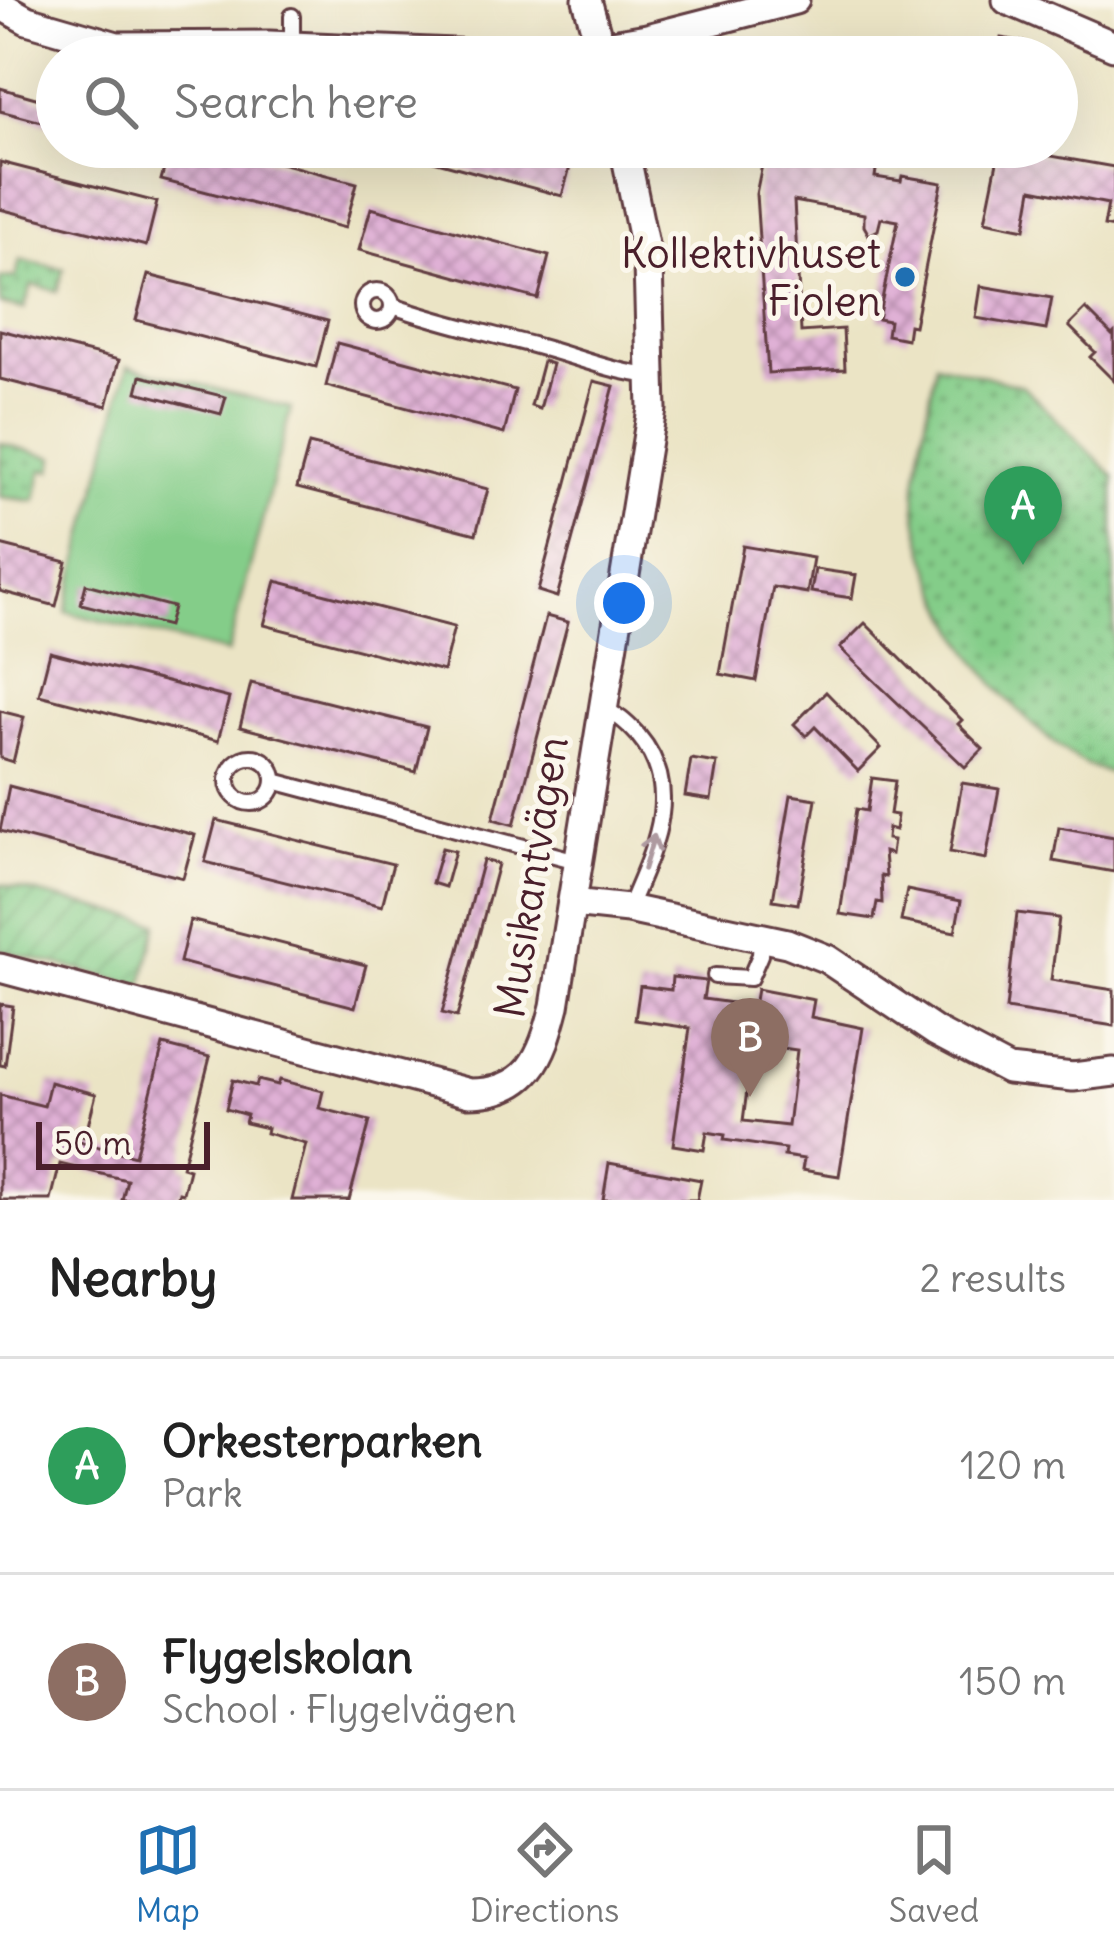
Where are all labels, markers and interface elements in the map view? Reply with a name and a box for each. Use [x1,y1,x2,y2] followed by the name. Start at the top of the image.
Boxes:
[36,36,1078,168] search box
[78,69,144,135] icon: search
[174,74,418,130] text: Search here
[621,227,881,327] place label: Kollektivhuset Fiolen
[892,264,918,290] marker: Kollektivhuset Fiolen
[984,466,1062,565] pin: A
[594,573,654,633] your location
[483,732,579,1022] street label: Musikantvägen
[639,834,661,872] one-way arrow
[711,998,789,1097] pin: B
[36,1116,210,1169] scale bar
[54,1122,131,1164] text: 50 m
[48,1246,217,1310] text: Nearby
[919,1254,1066,1303] text: 2 results
[162,1413,482,1469] text: Orkesterparken
[74,1441,100,1490] text: A
[960,1441,1066,1490] text: 120 m
[162,1469,243,1518] text: Park
[162,1629,413,1685] text: Flygelskolan
[74,1657,100,1706] text: B
[959,1657,1066,1706] text: 150 m
[162,1685,517,1734] text: School · Flygelvägen
[135,1817,201,1931] tab: Map
[470,1817,619,1931] tab: Directions
[889,1817,979,1931] tab: Saved

